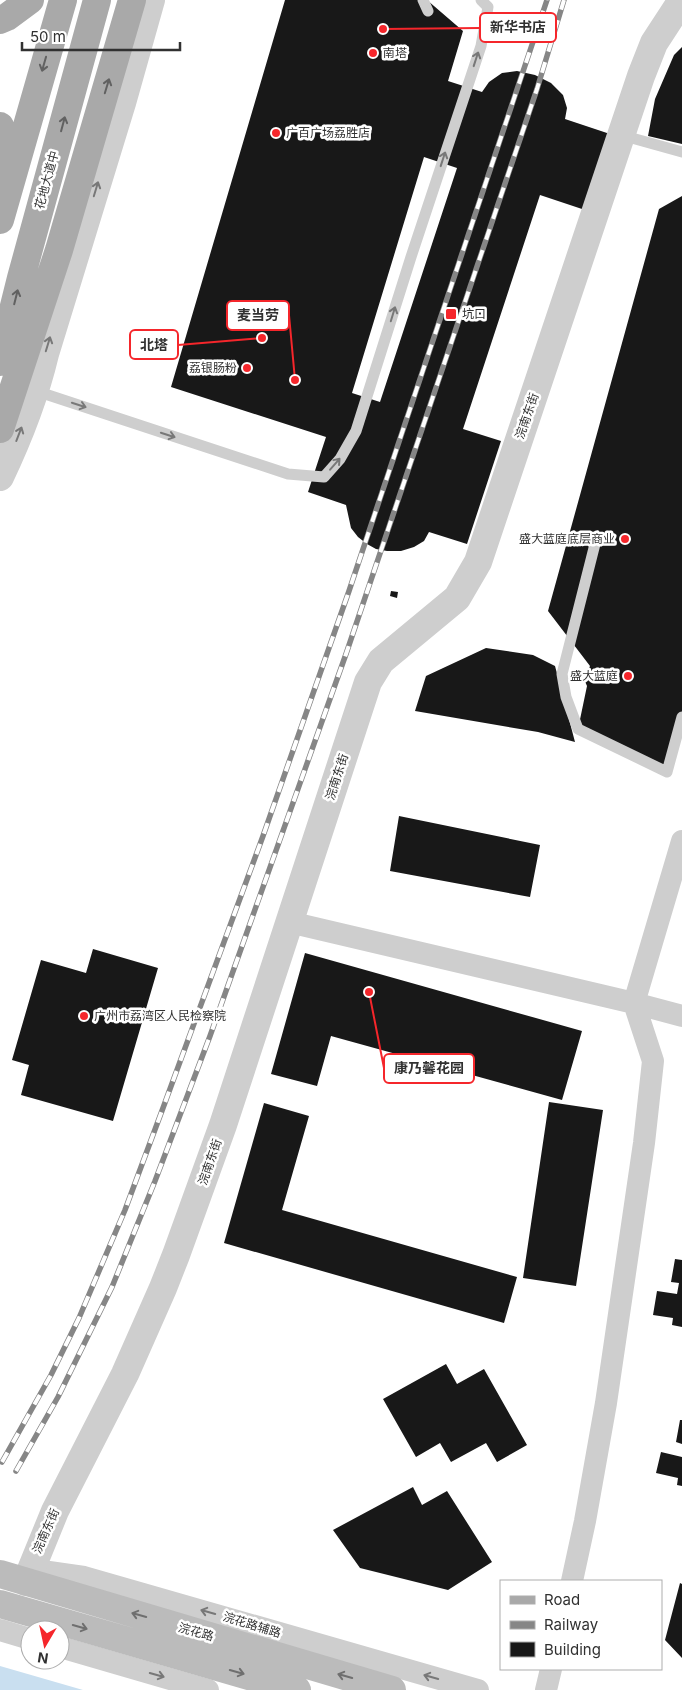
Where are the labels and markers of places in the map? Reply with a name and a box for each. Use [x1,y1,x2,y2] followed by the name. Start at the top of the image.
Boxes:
[480,13,556,42] callout: 新华书店
[383,45,407,60] place label: 南塔
[367,47,379,59] marker: 南塔
[286,125,370,140] place label: 广百广场荔胜店
[270,127,282,139] marker: 广百广场荔胜店
[227,301,289,330] callout: 麦当劳
[462,306,486,321] place label: 坑口
[444,307,458,321] marker: 坑口
[130,330,178,359] callout: 北塔
[189,360,237,375] place label: 荔银肠粉
[241,362,253,374] marker: 荔银肠粉
[519,531,615,546] place label: 盛大蓝庭底层商业
[619,533,631,545] marker: 盛大蓝庭底层商业
[570,668,618,683] place label: 盛大蓝庭
[622,670,634,682] marker: 盛大蓝庭
[94,1008,226,1023] place label: 广州市荔湾区人民检察院
[78,1010,90,1022] marker: 广州市荔湾区人民检察院
[384,1054,474,1083] callout: 康乃馨花园

